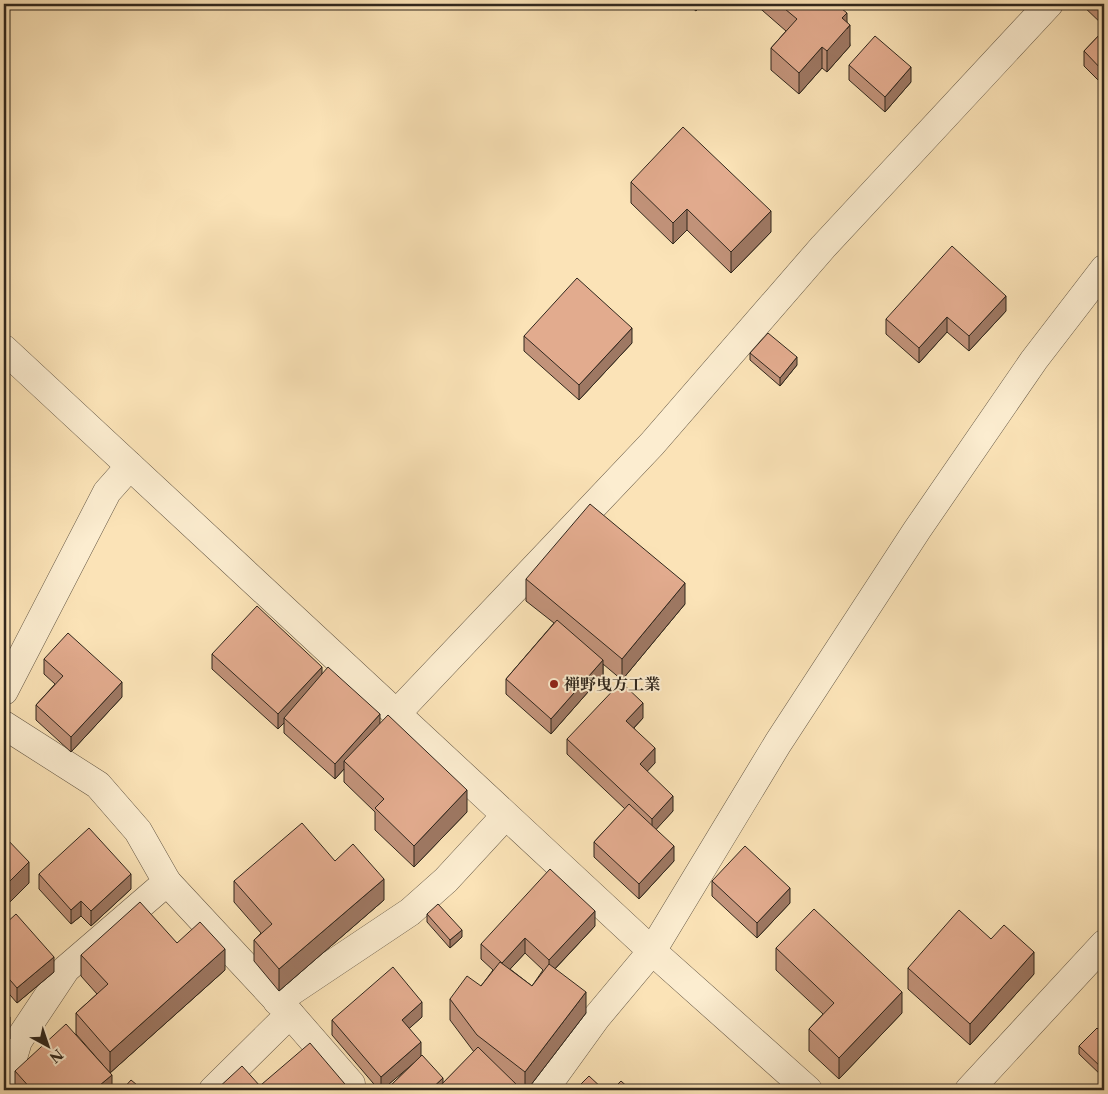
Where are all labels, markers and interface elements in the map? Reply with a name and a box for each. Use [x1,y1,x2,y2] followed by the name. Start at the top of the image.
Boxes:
[563,674,660,694] place label: 禅野曳方工業
[548,678,560,690] marker: 禅野曳方工業
[22,1022,72,1072] north arrow
[46,1045,67,1067] text: N

